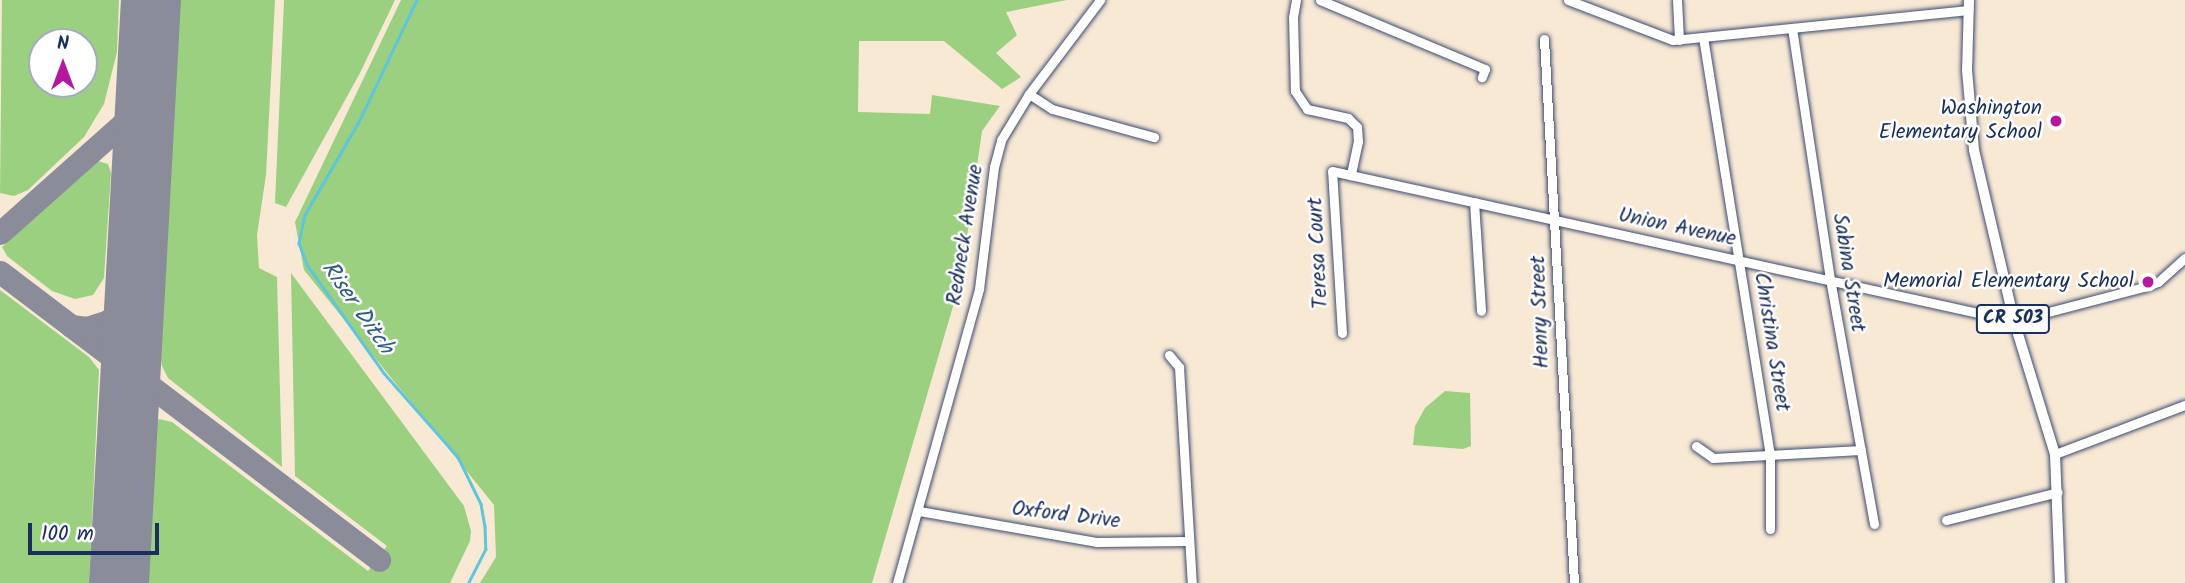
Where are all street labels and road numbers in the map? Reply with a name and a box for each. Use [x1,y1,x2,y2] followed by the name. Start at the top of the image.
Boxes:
[942,163,990,307] street label: Redneck Avenue
[1303,197,1335,309] street label: Teresa Court
[1616,203,1738,253] street label: Union Avenue
[1826,212,1870,334] street label: Sabina Street
[1526,255,1556,369] street label: Henry Street
[1748,271,1794,413] street label: Christina Street
[1974,304,2052,334] road number: CR 503
[1010,497,1122,535] street label: Oxford Drive

